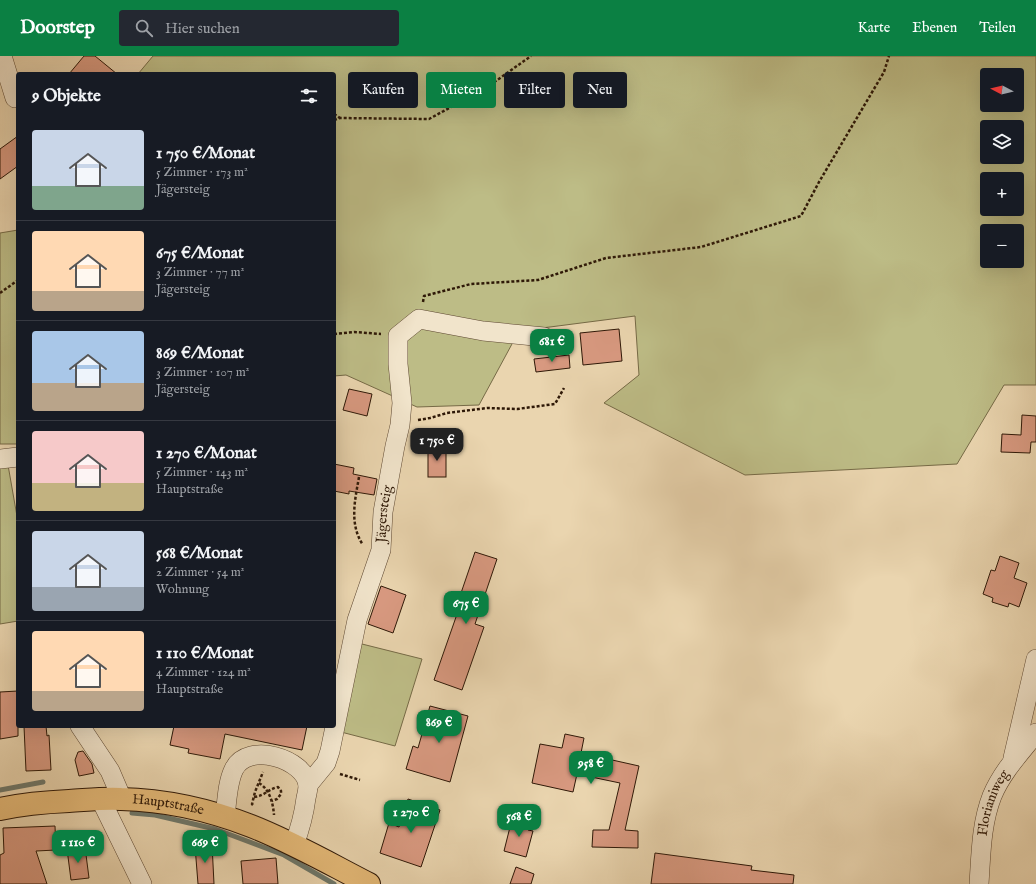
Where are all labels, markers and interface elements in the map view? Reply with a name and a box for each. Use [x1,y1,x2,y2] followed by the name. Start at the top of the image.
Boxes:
[119,10,399,46] search box
[20,16,95,40] text: Doorstep
[133,17,155,39] icon: search
[165,19,240,38] text: Hier suchen
[858,19,890,37] text: Karte
[912,19,957,37] text: Ebenen
[979,19,1016,37] text: Teilen
[980,68,1024,112] north arrow
[980,68,1024,268] map controls
[348,72,418,108] chip: Kaufen
[426,72,496,108] chip: Mieten
[504,72,565,108] chip: Filter
[573,72,627,108] chip: Neu
[298,85,320,107] icon: filters
[32,86,101,107] text: 9 Objekte
[980,120,1024,164] button: layers
[156,143,255,164] text: 1 750 €/Monat
[64,146,112,194] icon: home
[156,164,248,181] text: 5 Zimmer · 173 m²
[980,172,1024,216] button: +
[156,181,210,198] text: Jägersteig
[980,224,1024,268] button: −
[156,243,244,264] text: 675 €/Monat
[64,247,112,295] icon: home
[156,264,244,281] text: 3 Zimmer · 77 m²
[156,281,210,298] text: Jägersteig
[524,329,580,363] pin: 681 €
[539,333,565,350] text: 681 €
[156,343,244,364] text: 869 €/Monat
[64,347,112,395] icon: home
[156,364,249,381] text: 3 Zimmer · 107 m²
[156,381,210,398] text: Jägersteig
[400,428,474,462] pin: 1 750 €
[419,432,455,449] text: 1 750 €
[156,443,257,464] text: 1 270 €/Monat
[64,447,112,495] icon: home
[156,464,248,481] text: 5 Zimmer · 143 m²
[156,481,223,498] text: Hauptstraße
[372,483,397,545] street label: Jägersteig
[156,543,243,564] text: 568 €/Monat
[64,547,112,595] icon: home
[156,564,244,581] text: 2 Zimmer · 54 m²
[156,581,209,598] text: Wohnung
[438,591,494,625] pin: 675 €
[453,595,479,612] text: 675 €
[156,643,254,664] text: 1 110 €/Monat
[64,647,112,695] icon: home
[156,664,251,681] text: 4 Zimmer · 124 m²
[156,681,223,698] text: Hauptstraße
[411,710,467,744] pin: 869 €
[426,714,452,731] text: 869 €
[563,751,619,785] pin: 958 €
[578,755,604,772] text: 958 €
[974,766,1013,837] street label: Florianiweg
[132,790,206,820] street label: Hauptstraße
[374,800,448,834] pin: 1 270 €
[393,804,429,821] text: 1 270 €
[491,804,547,838] pin: 568 €
[506,808,532,825] text: 568 €
[41,830,115,864] pin: 1 110 €
[177,830,233,864] pin: 669 €
[61,834,95,851] text: 1 110 €
[191,834,219,851] text: 669 €

